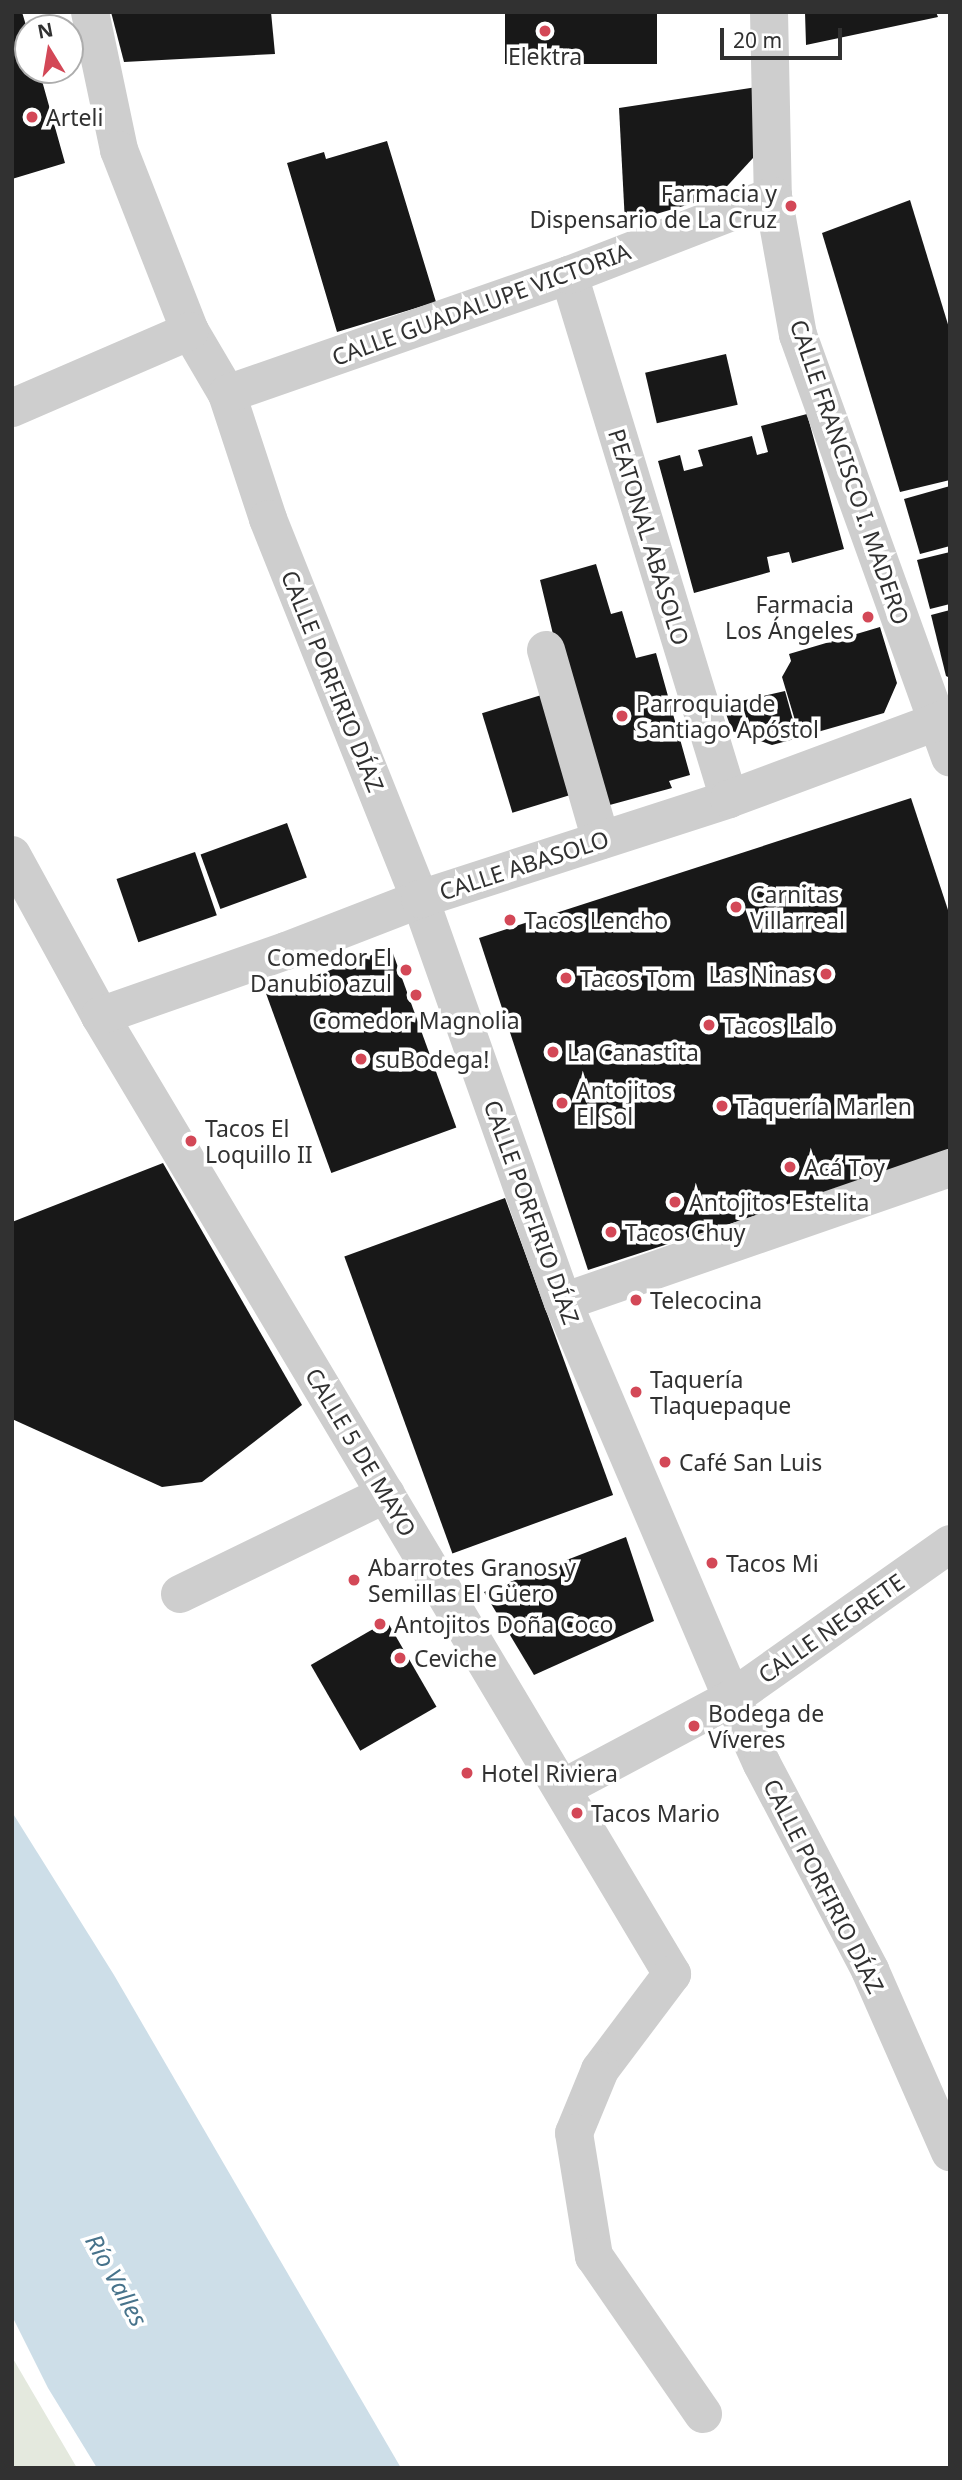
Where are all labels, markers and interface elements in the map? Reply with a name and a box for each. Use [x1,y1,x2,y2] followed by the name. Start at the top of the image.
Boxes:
[14,14,84,84] north arrow
[724,14,846,58] scale bar
[35,16,55,45] text: N
[537,23,553,39] marker: Elektra
[733,26,782,54] text: 20 m
[508,42,582,70] place label: Elektra
[46,103,103,131] place label: Arteli
[24,109,40,125] marker: Arteli
[530,179,777,233] place label: Farmacia y Dispensario de La Cruz
[783,198,799,214] marker: Farmacia y Dispensario de La Cruz
[328,237,634,371] street label: CALLE GUADALUPE VICTORIA
[785,316,915,628] street label: CALLE FRANCISCO I. MADERO
[603,425,695,649] street label: PEATONAL ABASOLO
[276,566,390,796] street label: CALLE PORFIRIO DÍAZ
[725,590,854,644] place label: Farmacia Los Ángeles
[860,609,876,625] marker: Farmacia Los Ángeles
[636,689,819,743] place label: Parroquia de Santiago Apóstol
[614,708,630,724] marker: Parroquia de Santiago Apóstol
[436,825,612,905] street label: CALLE ABASOLO
[750,880,845,934] place label: Carnitas Villarreal
[728,899,744,915] marker: Carnitas Villarreal
[524,906,668,934] place label: Tacos Lencho
[502,912,518,928] marker: Tacos Lencho
[250,943,392,997] place label: Comedor El Danubio azul
[709,960,812,988] place label: Las Ninas
[398,962,414,978] marker: Comedor El Danubio azul
[580,964,692,992] place label: Tacos Tom
[818,966,834,982] marker: Las Ninas
[558,970,574,986] marker: Tacos Tom
[408,987,424,1003] marker: Comedor Magnolia
[312,1006,520,1034] place label: Comedor Magnolia
[723,1011,834,1039] place label: Tacos Lalo
[701,1017,717,1033] marker: Tacos Lalo
[567,1038,699,1066] place label: La Canastita
[545,1044,561,1060] marker: La Canastita
[375,1045,489,1073] place label: suBodega!
[353,1051,369,1067] marker: suBodega!
[576,1076,672,1130] place label: Antojitos El Sol
[736,1092,912,1120] place label: Taquería Marlen
[554,1095,570,1111] marker: Antojitos El Sol
[479,1096,585,1328] street label: CALLE PORFIRIO DÍAZ
[714,1098,730,1114] marker: Taquería Marlen
[205,1114,313,1168] place label: Tacos El Loquillo II
[183,1133,199,1149] marker: Tacos El Loquillo II
[804,1153,885,1181] place label: Acá Toy
[782,1159,798,1175] marker: Acá Toy
[689,1188,869,1216] place label: Antojitos Estelita
[667,1194,683,1210] marker: Antojitos Estelita
[625,1218,745,1246] place label: Tacos Chuy
[603,1224,619,1240] marker: Tacos Chuy
[650,1286,762,1314] place label: Telecocina
[628,1292,644,1308] marker: Telecocina
[300,1363,422,1541] street label: CALLE 5 DE MAYO
[650,1365,791,1419] place label: Taquería Tlaquepaque
[628,1384,644,1400] marker: Taquería Tlaquepaque
[679,1448,822,1476] place label: Café San Luis
[657,1454,673,1470] marker: Café San Luis
[726,1549,819,1577] place label: Tacos Mi
[368,1553,576,1607] place label: Abarrotes Granos y Semillas El Güero
[704,1555,720,1571] marker: Tacos Mi
[753,1567,909,1689] street label: CALLE NEGRETE
[346,1572,362,1588] marker: Abarrotes Granos y Semillas El Güero
[394,1610,613,1638] place label: Antojitos Doña Coco
[372,1616,388,1632] marker: Antojitos Doña Coco
[414,1644,497,1672] place label: Ceviche
[392,1650,408,1666] marker: Ceviche
[708,1699,824,1753] place label: Bodega de Víveres
[686,1718,702,1734] marker: Bodega de Víveres
[481,1759,618,1787] place label: Hotel Riviera
[459,1765,475,1781] marker: Hotel Riviera
[758,1774,890,1998] street label: CALLE PORFIRIO DÍAZ
[591,1799,720,1827] place label: Tacos Mario
[569,1805,585,1821] marker: Tacos Mario
[80,2229,154,2331] water label: Río Valles

